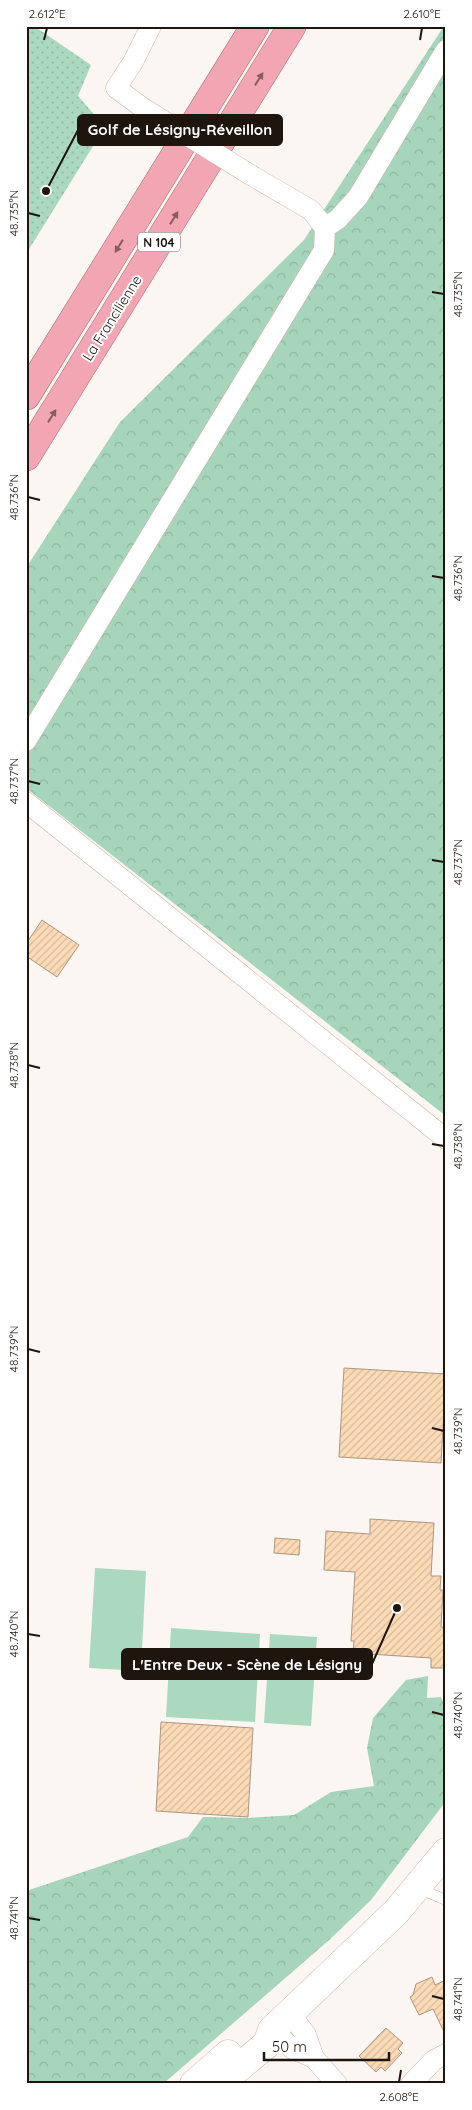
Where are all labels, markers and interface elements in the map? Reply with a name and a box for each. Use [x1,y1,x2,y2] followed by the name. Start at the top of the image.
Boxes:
[28,6,66,21] text: 2.612°E
[403,6,441,21] text: 2.610°E
[254,73,264,86] one-way arrow
[78,115,282,145] callout: Golf de Lésigny-Réveillon
[88,120,272,139] text: Golf de Lésigny-Réveillon
[6,190,21,236] text: 48.735°N
[169,211,178,224] one-way arrow
[138,232,180,252] road number: N 104
[114,240,123,253] one-way arrow
[450,271,465,317] text: 48.735°N
[78,272,146,364] street label: La Francilienne
[47,409,56,422] one-way arrow
[6,474,21,520] text: 48.736°N
[450,555,465,601] text: 48.736°N
[6,758,21,804] text: 48.737°N
[450,839,465,885] text: 48.737°N
[6,1042,21,1088] text: 48.738°N
[450,1123,465,1169] text: 48.738°N
[6,1326,21,1372] text: 48.739°N
[450,1408,465,1454] text: 48.739°N
[6,1611,21,1657] text: 48.740°N
[122,1649,372,1679] callout: L'Entre Deux - Scène de Lésigny
[132,1655,362,1674] text: L'Entre Deux - Scène de Lésigny
[450,1692,465,1738] text: 48.740°N
[6,1896,21,1940] text: 48.741°N
[450,1977,465,2021] text: 48.741°N
[264,2030,390,2062] scale bar
[272,2037,307,2056] text: 50 m
[379,2089,419,2104] text: 2.608°E

